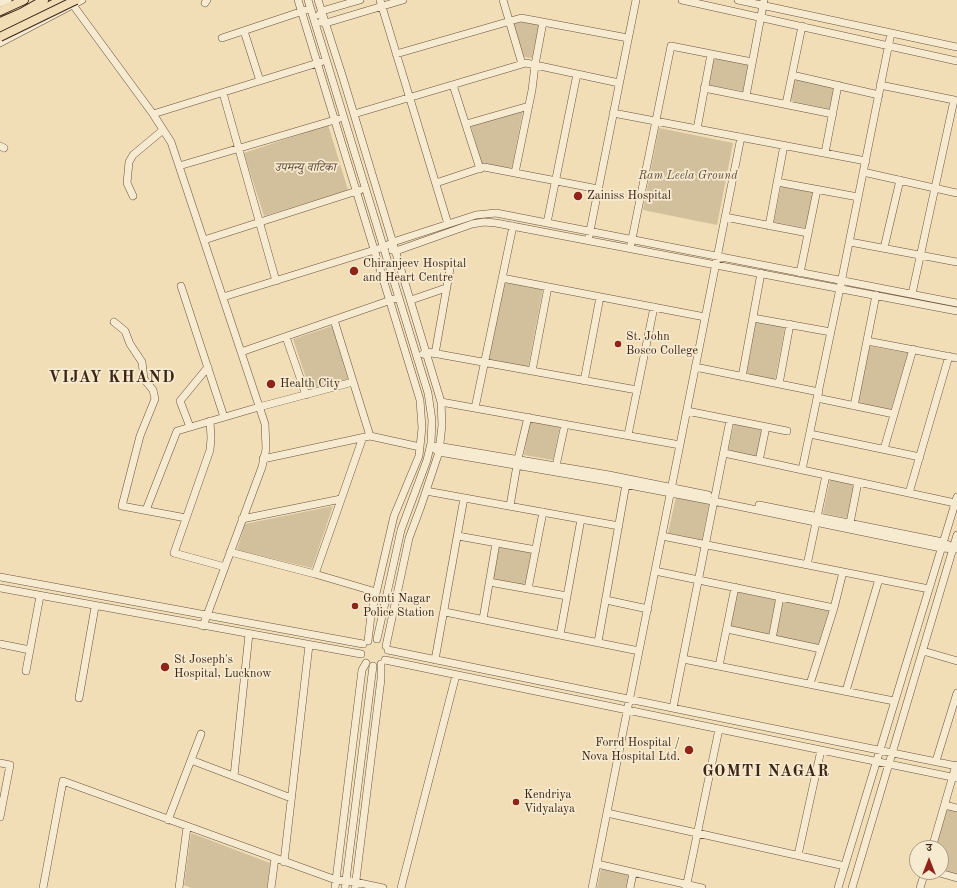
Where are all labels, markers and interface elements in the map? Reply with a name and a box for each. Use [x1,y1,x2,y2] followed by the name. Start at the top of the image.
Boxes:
[274,161,336,175] park label: उपमन्यु वाटिका
[638,169,738,183] park label: Ram Leela Ground
[587,189,671,203] place label: Zainiss Hospital
[572,190,584,202] marker: Zainiss Hospital
[363,257,466,285] place label: Chiranjeev Hospital and Heart Centre
[348,265,360,277] marker: Chiranjeev Hospital and Heart Centre
[626,330,698,358] place label: St. John Bosco College
[613,339,623,349] marker: St. John Bosco College
[49,368,175,388] district label: VIJAY KHAND
[280,377,340,391] place label: Health City
[265,378,277,390] marker: Health City
[363,592,435,620] place label: Gomti Nagar Police Station
[350,601,360,611] marker: Gomti Nagar Police Station
[174,653,272,681] place label: St Joseph's Hospital, Lucknow
[159,661,171,673] marker: St Joseph's Hospital, Lucknow
[581,736,680,764] place label: Forrd Hospital / Nova Hospital Ltd.
[683,744,695,756] marker: Forrd Hospital / Nova Hospital Ltd.
[702,762,830,782] district label: GOMTI NAGAR
[524,788,575,816] place label: Kendriya Vidyalaya
[511,797,521,807] marker: Kendriya Vidyalaya
[909,840,949,880] north arrow
[926,843,932,854] text: उ

